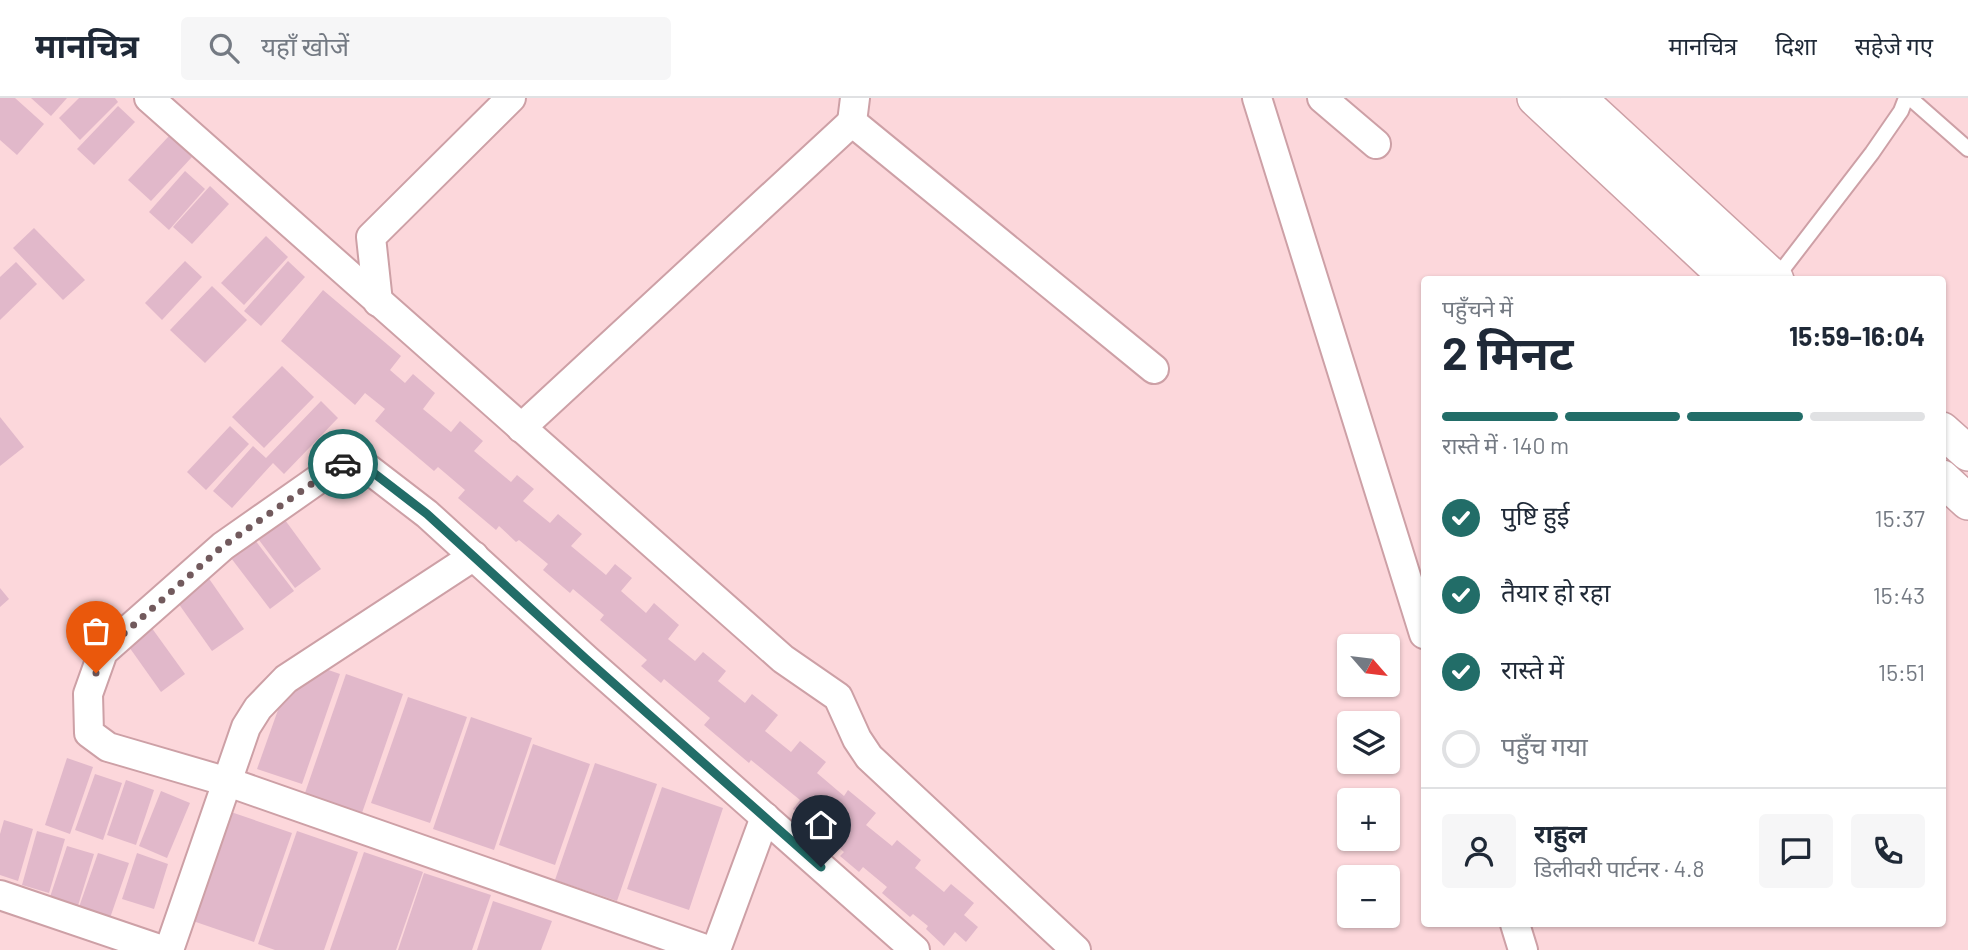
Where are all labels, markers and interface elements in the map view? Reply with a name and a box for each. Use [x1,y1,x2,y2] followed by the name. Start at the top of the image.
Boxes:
[181,17,671,80] search box
[35,25,139,65] text: मानचित्र
[205,29,243,67] icon: search
[261,30,349,61] text: यहाँ खोजें
[1669,31,1737,60] text: मानचित्र
[1775,31,1817,60] text: दिशा
[1855,31,1933,60] text: सहेजे गए
[1442,294,1513,322] text: पहुँचने में
[1789,320,1925,351] text: 15:59–16:04
[1442,324,1574,379] text: 2 मिनट
[308,429,378,499] courier
[1442,431,1569,459] text: रास्ते में · 140 m
[324,445,362,483] icon: car
[1442,499,1480,537] icon: check
[1501,499,1569,530] text: पुष्टि हुई
[1875,504,1925,532] text: 15:37
[1442,576,1480,614] icon: check
[1501,576,1610,607] text: तैयार हो रहा
[1873,581,1925,609] text: 15:43
[66,601,126,673] pin
[77,612,115,650] icon: bag
[1337,634,1400,696] north arrow
[1337,634,1400,928] map controls
[1442,653,1480,691] icon: check
[1501,653,1564,684] text: रास्ते में
[1878,658,1925,686] text: 15:51
[1337,711,1400,774] button: layers
[1501,730,1588,761] text: पहुँच गया
[1337,788,1400,851] button: +
[791,795,851,867] pin
[802,806,840,844] icon: home
[1442,814,1516,888] button: person
[1759,814,1833,888] button: chat
[1851,814,1925,888] button: phone
[1534,817,1587,848] text: राहुल
[1534,854,1704,882] text: डिलीवरी पार्टनर · 4.8
[1337,865,1400,928] button: −

